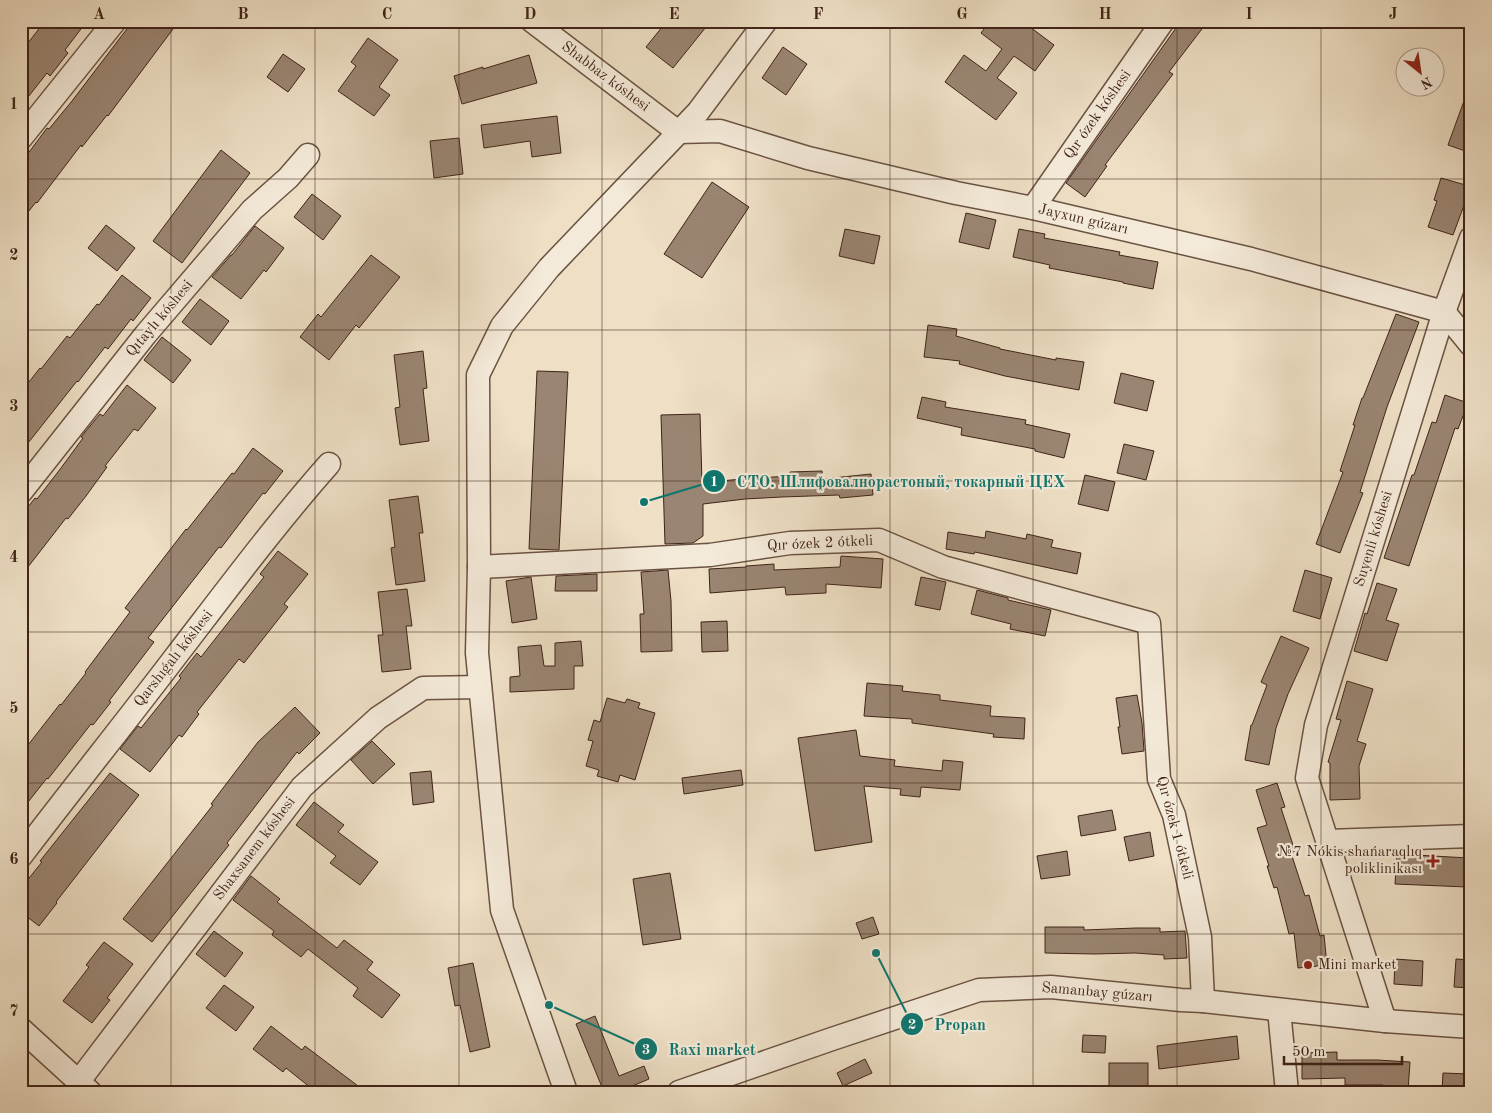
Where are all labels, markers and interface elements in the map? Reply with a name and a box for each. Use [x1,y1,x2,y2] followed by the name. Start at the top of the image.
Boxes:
[93,7,105,23] text: A
[237,7,249,23] text: B
[382,7,392,23] text: C
[524,7,536,23] text: D
[668,7,680,23] text: E
[813,7,824,23] text: F
[956,7,968,23] text: G
[1098,7,1112,23] text: H
[1245,7,1253,23] text: I
[1389,7,1398,23] text: J
[558,39,652,115] street label: Shabbaz kóshesi
[1394,48,1444,98] north arrow
[1062,68,1134,162] street label: Qır ózek kóshesi
[1418,74,1434,91] text: N
[9,97,19,113] text: 1
[1037,202,1129,238] street label: Jayxun gúzarı
[9,248,19,264] text: 2
[124,278,196,360] street label: Qıtaylı kóshesi
[9,399,19,415] text: 3
[702,466,1075,497] callout: СТО. Шлифовалнорастоный, токарный ЦЕХ
[710,475,718,490] text: 1
[737,475,1065,491] text: СТО. Шлифовалнорастоный, токарный ЦЕХ
[1352,489,1396,589] street label: Suyenli kóshesi
[767,534,873,554] street label: Qır ózek 2 ótkeli
[9,550,19,566] text: 4
[132,608,216,710] street label: Qarshıǵalı kóshesi
[9,701,19,717] text: 5
[1153,775,1195,881] street label: Qır ózek 1 ótkeli
[211,795,299,903] street label: Shaxsanem kóshesi
[1277,845,1422,877] place label: №7 Nókis shańaraqlıq poliklinikası
[9,852,19,868] text: 6
[1426,854,1440,868] marker: №7 Nókis shańaraqlıq poliklinikası
[1318,958,1396,973] place label: Mini market
[1302,959,1314,971] marker: Mini market
[1041,981,1153,1005] street label: Samanbay gúzarı
[9,1004,19,1020] text: 7
[899,1009,996,1040] callout: Propan
[908,1018,916,1033] text: 2
[934,1018,986,1034] text: Propan
[1284,1033,1402,1065] scale bar
[633,1034,766,1065] callout: Raxi market
[642,1043,650,1058] text: 3
[668,1043,756,1059] text: Raxi market
[1292,1045,1326,1060] text: 50 m

